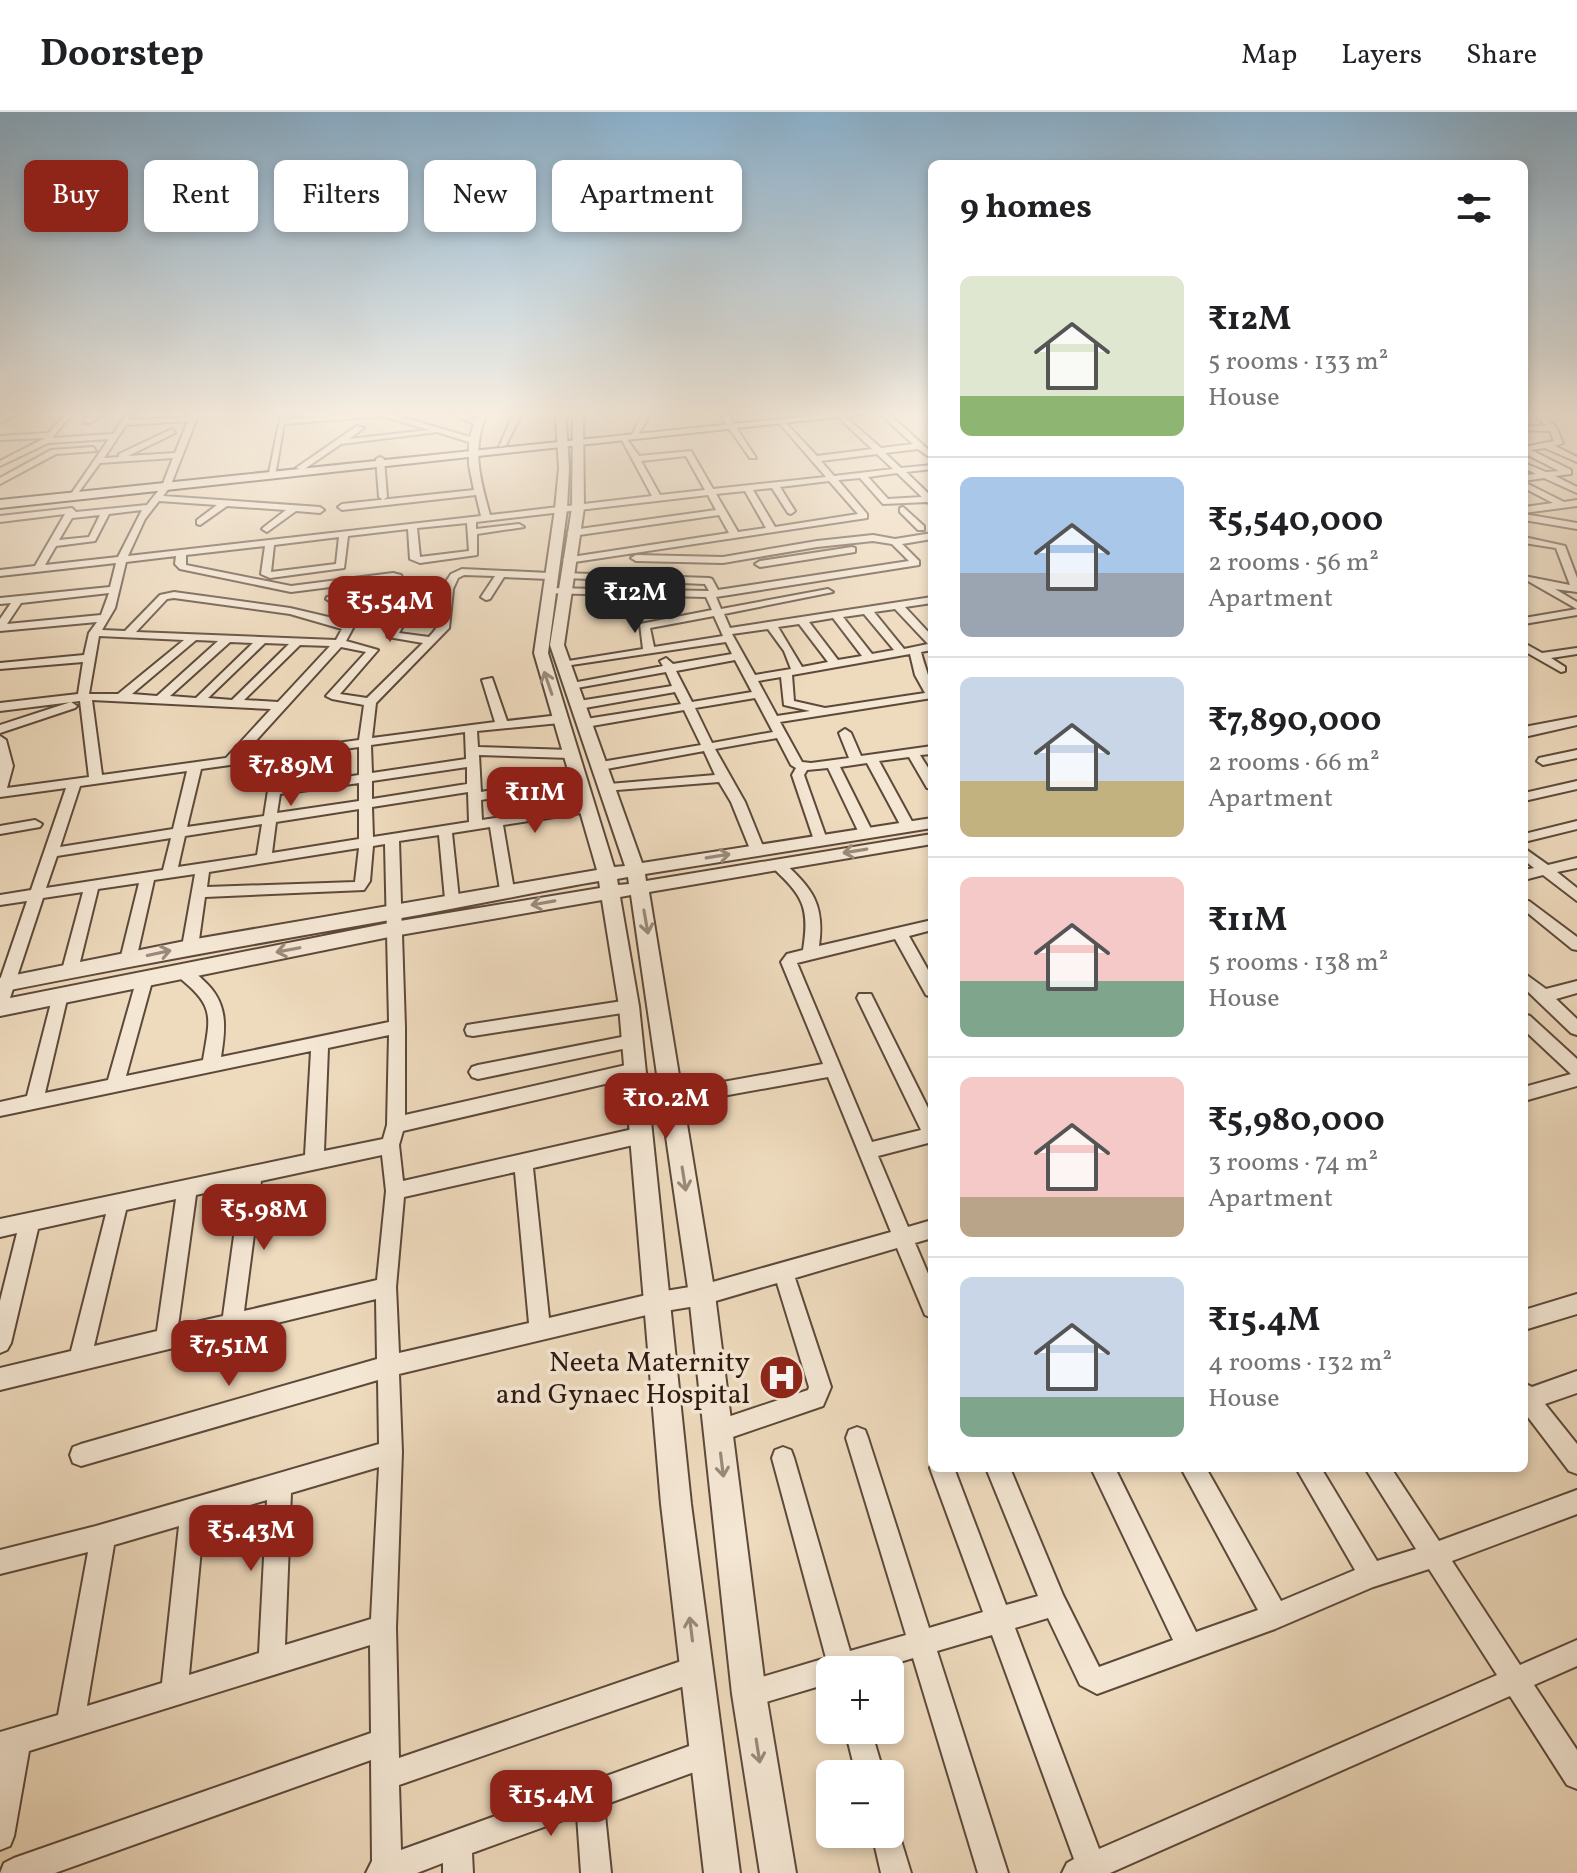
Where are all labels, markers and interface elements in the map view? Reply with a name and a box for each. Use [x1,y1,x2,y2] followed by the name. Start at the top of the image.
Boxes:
[40,29,204,82] text: Doorstep
[1241,36,1297,75] text: Map
[1341,36,1422,75] text: Layers
[1466,36,1537,75] text: Share
[24,160,128,232] chip: Buy
[144,160,258,232] chip: Rent
[274,160,408,232] chip: Filters
[424,160,536,232] chip: New
[552,160,742,232] chip: Apartment
[960,185,1092,232] text: 9 homes
[1452,186,1496,230] icon: filters
[1208,297,1291,344] text: ₹12M
[1024,308,1120,404] icon: home
[1208,344,1388,380] text: 5 rooms · 133 m²
[1208,380,1280,416] text: House
[1208,498,1383,545] text: ₹5,540,000
[1024,509,1120,605] icon: home
[1208,545,1379,581] text: 2 rooms · 56 m²
[588,567,682,635] pin: ₹12M
[603,575,667,611] text: ₹12M
[325,576,455,644] pin: ₹5.54M
[1208,581,1333,617] text: Apartment
[346,584,434,620] text: ₹5.54M
[540,671,555,696] one-way arrow
[1208,698,1381,745] text: ₹7,890,000
[1024,709,1120,805] icon: home
[226,740,356,808] pin: ₹7.89M
[1208,745,1380,781] text: 2 rooms · 66 m²
[248,748,334,784] text: ₹7.89M
[488,767,582,835] pin: ₹11M
[505,775,565,811] text: ₹11M
[1208,781,1333,817] text: Apartment
[843,845,868,860] one-way arrow
[705,847,730,862] one-way arrow
[531,897,557,912] one-way arrow
[1208,898,1287,945] text: ₹11M
[640,909,655,935] one-way arrow
[1024,909,1120,1005] icon: home
[275,943,301,958] one-way arrow
[145,945,171,960] one-way arrow
[1208,945,1388,981] text: 5 rooms · 138 m²
[1208,981,1280,1017] text: House
[601,1073,731,1141] pin: ₹10.2M
[623,1081,709,1117] text: ₹10.2M
[1208,1098,1385,1145] text: ₹5,980,000
[1024,1109,1120,1205] icon: home
[1208,1145,1378,1181] text: 3 rooms · 74 m²
[677,1166,692,1192] one-way arrow
[1208,1181,1333,1217] text: Apartment
[199,1184,329,1252] pin: ₹5.98M
[220,1192,308,1228] text: ₹5.98M
[1208,1298,1320,1345] text: ₹15.4M
[1024,1309,1120,1405] icon: home
[164,1320,294,1388] pin: ₹7.51M
[189,1328,269,1364] text: ₹7.51M
[496,1344,750,1415] place label: Neeta Maternity and Gynaec Hospital
[1208,1345,1392,1381] text: 4 rooms · 132 m²
[757,1353,805,1401] hospital icon: Neeta Maternity and Gynaec Hospital
[1208,1381,1280,1417] text: House
[715,1452,730,1477] one-way arrow
[186,1505,316,1573] pin: ₹5.43M
[207,1513,295,1549] text: ₹5.43M
[683,1617,698,1642] one-way arrow
[816,1656,904,1848] map controls
[816,1656,904,1744] button: +
[751,1737,766,1763] one-way arrow
[816,1760,904,1848] button: −
[486,1770,616,1838] pin: ₹15.4M
[508,1778,594,1814] text: ₹15.4M

